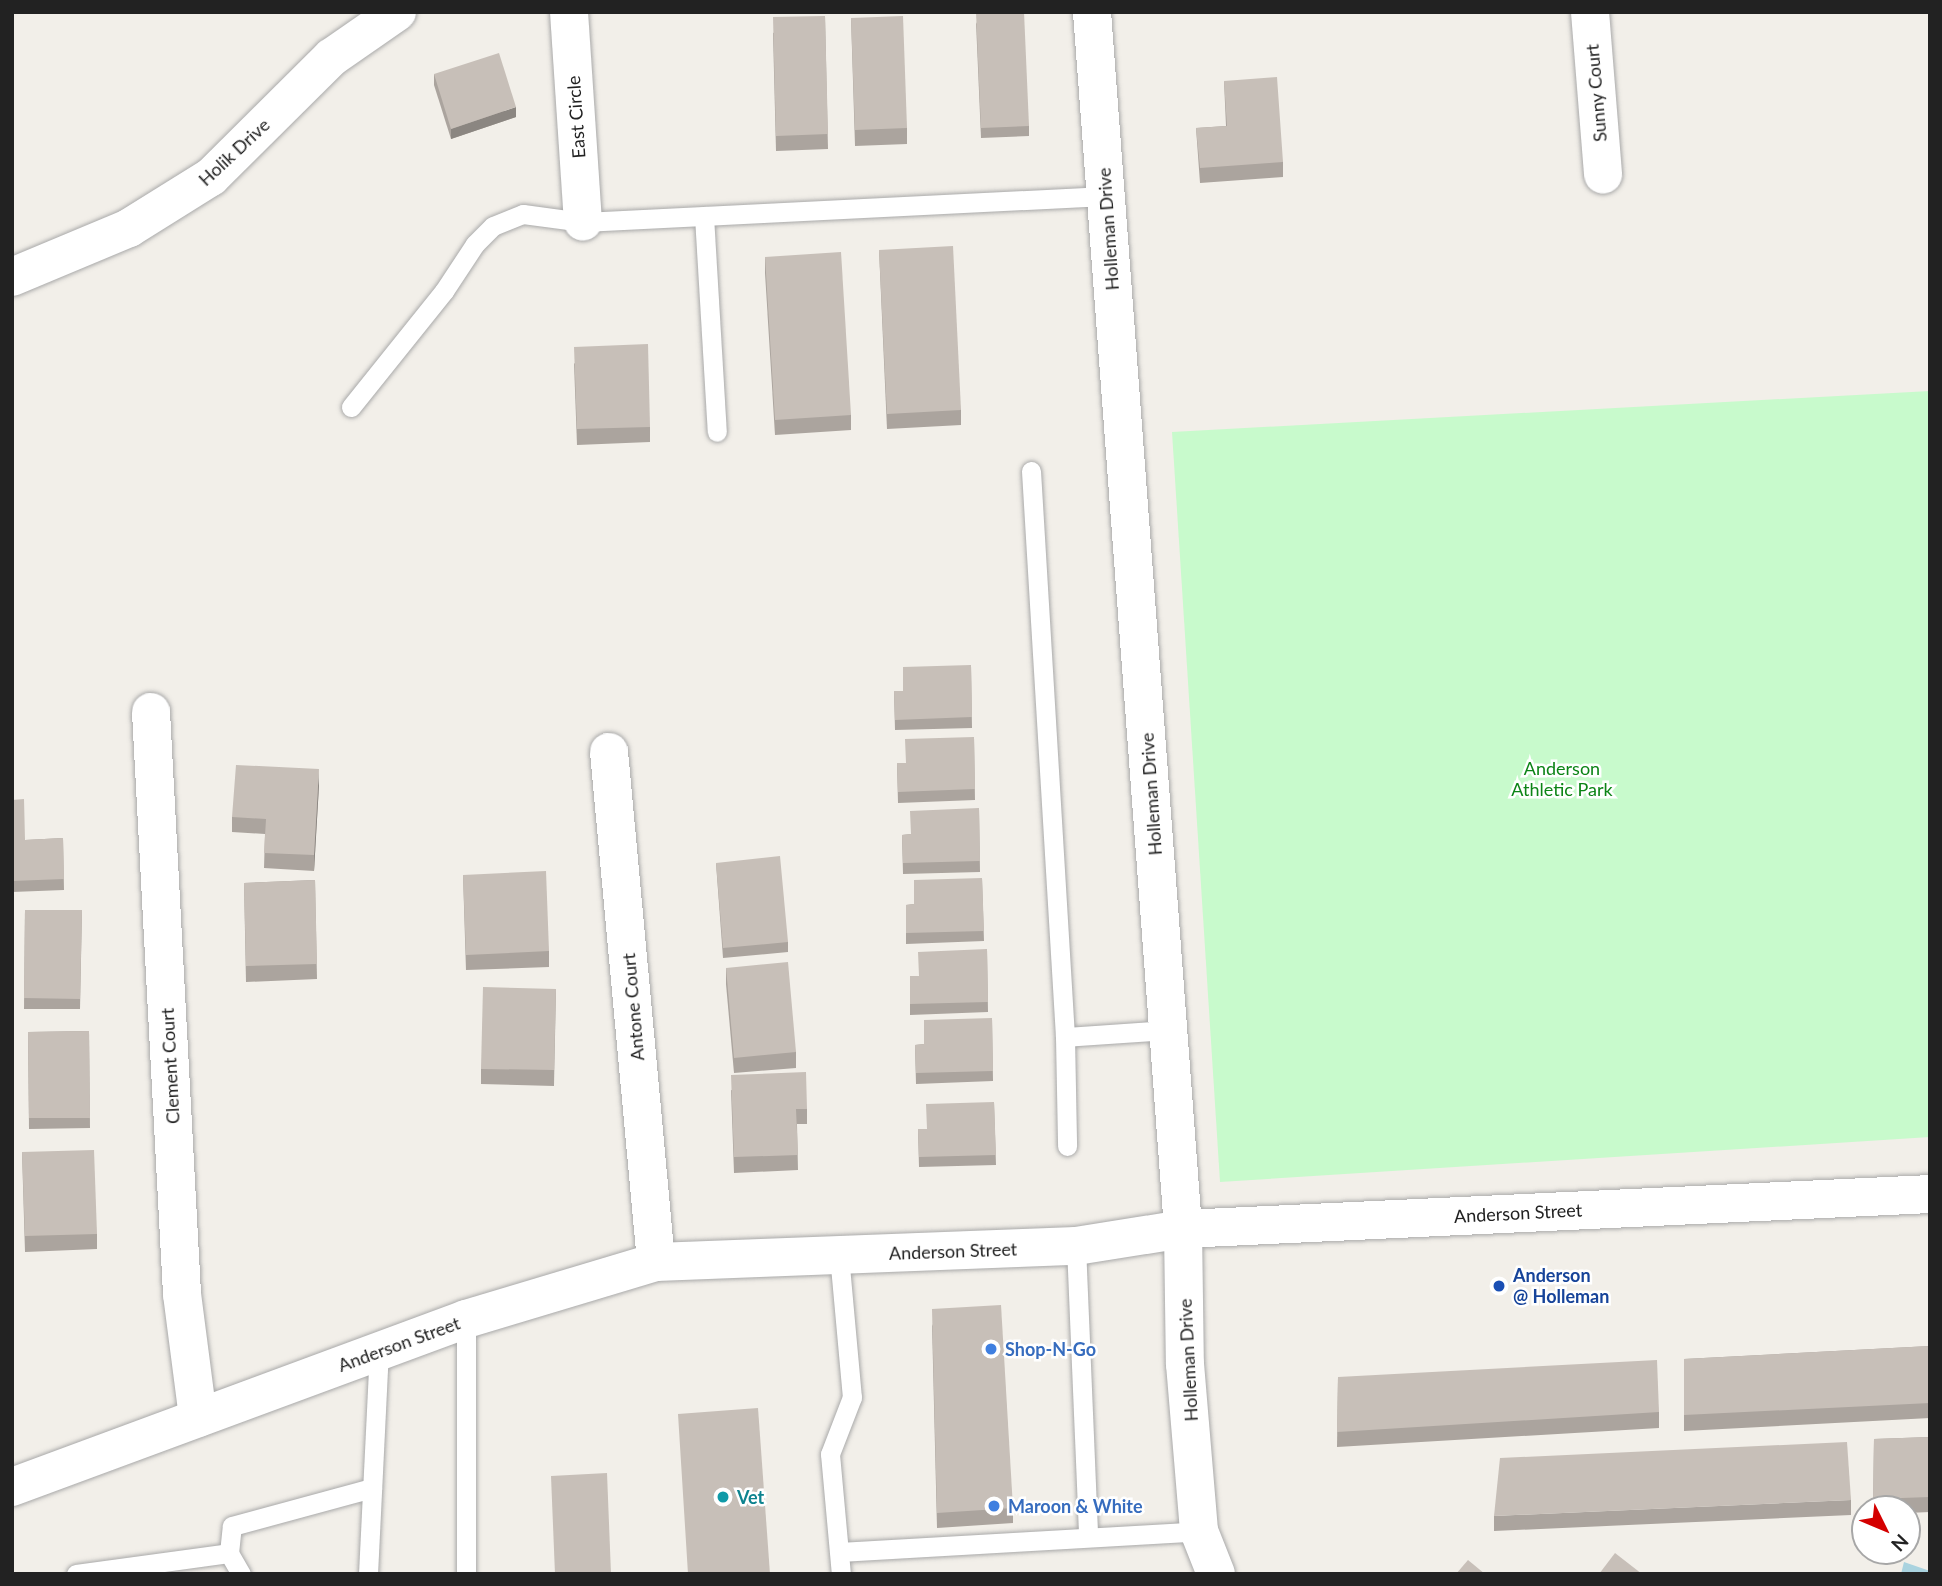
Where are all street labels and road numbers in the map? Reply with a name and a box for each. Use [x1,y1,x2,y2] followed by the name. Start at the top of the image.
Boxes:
[1581,43,1611,143] street label: Sunny Court
[562,75,590,159] street label: East Circle
[194,114,274,190] street label: Holik Drive
[1093,167,1123,291] street label: Holleman Drive
[1136,732,1166,856] street label: Holleman Drive
[618,952,648,1062] street label: Antone Court
[156,1007,184,1125] street label: Clement Court
[1453,1199,1583,1227] street label: Anderson Street
[889,1238,1017,1264] street label: Anderson Street
[1174,1298,1202,1422] street label: Holleman Drive
[335,1312,463,1376] street label: Anderson Street

